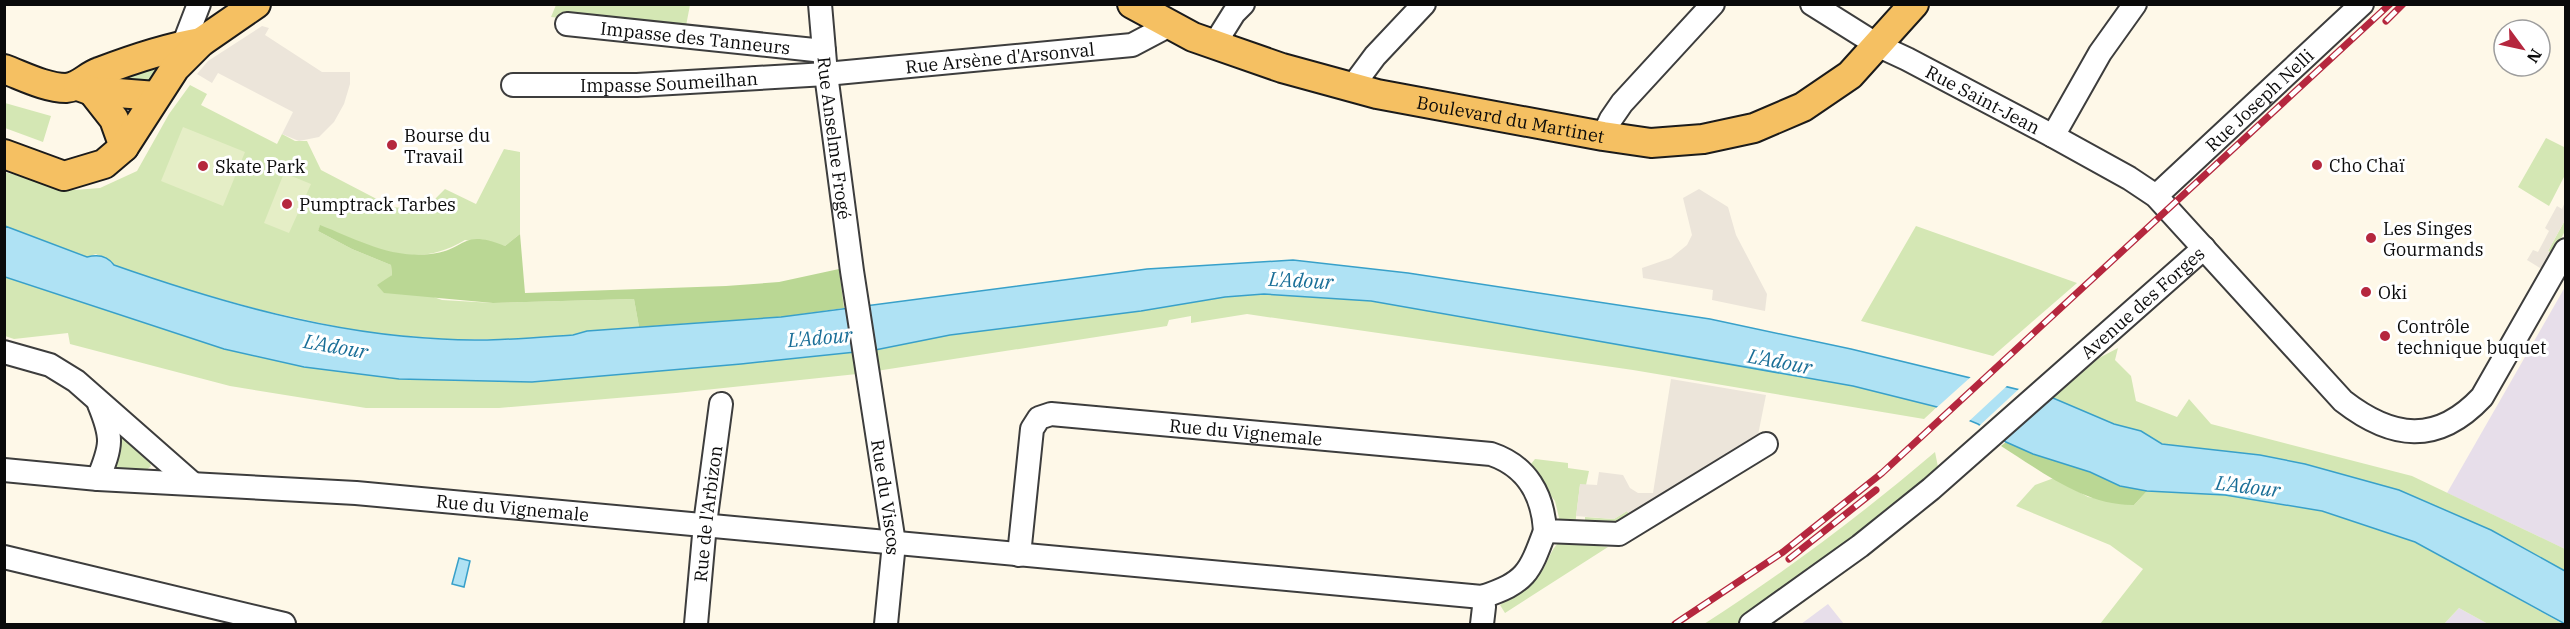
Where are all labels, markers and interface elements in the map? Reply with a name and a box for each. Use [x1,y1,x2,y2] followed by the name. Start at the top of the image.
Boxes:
[599,16,791,59] street label: Impasse des Tanneurs
[2492,18,2552,78] north arrow
[904,37,1096,78] street label: Rue Arsène d'Arsonval
[2200,43,2319,156] street label: Rue Joseph Nelli
[2523,45,2546,67] text: N
[813,56,857,221] street label: Rue Anselme Frogé
[1922,60,2044,139] street label: Rue Saint-Jean
[580,66,759,97] street label: Impasse Soumeilhan
[1415,90,1606,148] street label: Boulevard du Martinet
[404,124,490,168] place label: Bourse du Travail
[385,138,399,152] marker: Bourse du Travail
[2329,154,2405,177] place label: Cho Chaï
[215,155,306,178] place label: Skate Park
[2310,158,2324,172] marker: Cho Chaï
[196,159,210,173] marker: Skate Park
[299,193,456,216] place label: Pumptrack Tarbes
[280,197,294,211] marker: Pumptrack Tarbes
[2383,217,2483,261] place label: Les Singes Gourmands
[2364,231,2378,245] marker: Les Singes Gourmands
[2076,242,2209,363] street label: Avenue des Forges
[1267,265,1335,295] water label: L'Adour
[2378,281,2407,304] place label: Oki
[2359,285,2373,299] marker: Oki
[2397,315,2546,359] place label: Contrôle technique buquet
[785,321,855,353] water label: L'Adour
[301,327,372,365] water label: L'Adour
[2378,329,2392,343] marker: Contrôle technique buquet
[1745,341,1816,381] water label: L'Adour
[1168,413,1323,450] street label: Rue du Vignemale
[867,438,906,557] street label: Rue du Viscos
[688,444,727,583] street label: Rue de l'Arbizon
[2213,469,2283,504] water label: L'Adour
[435,489,590,526] street label: Rue du Vignemale

